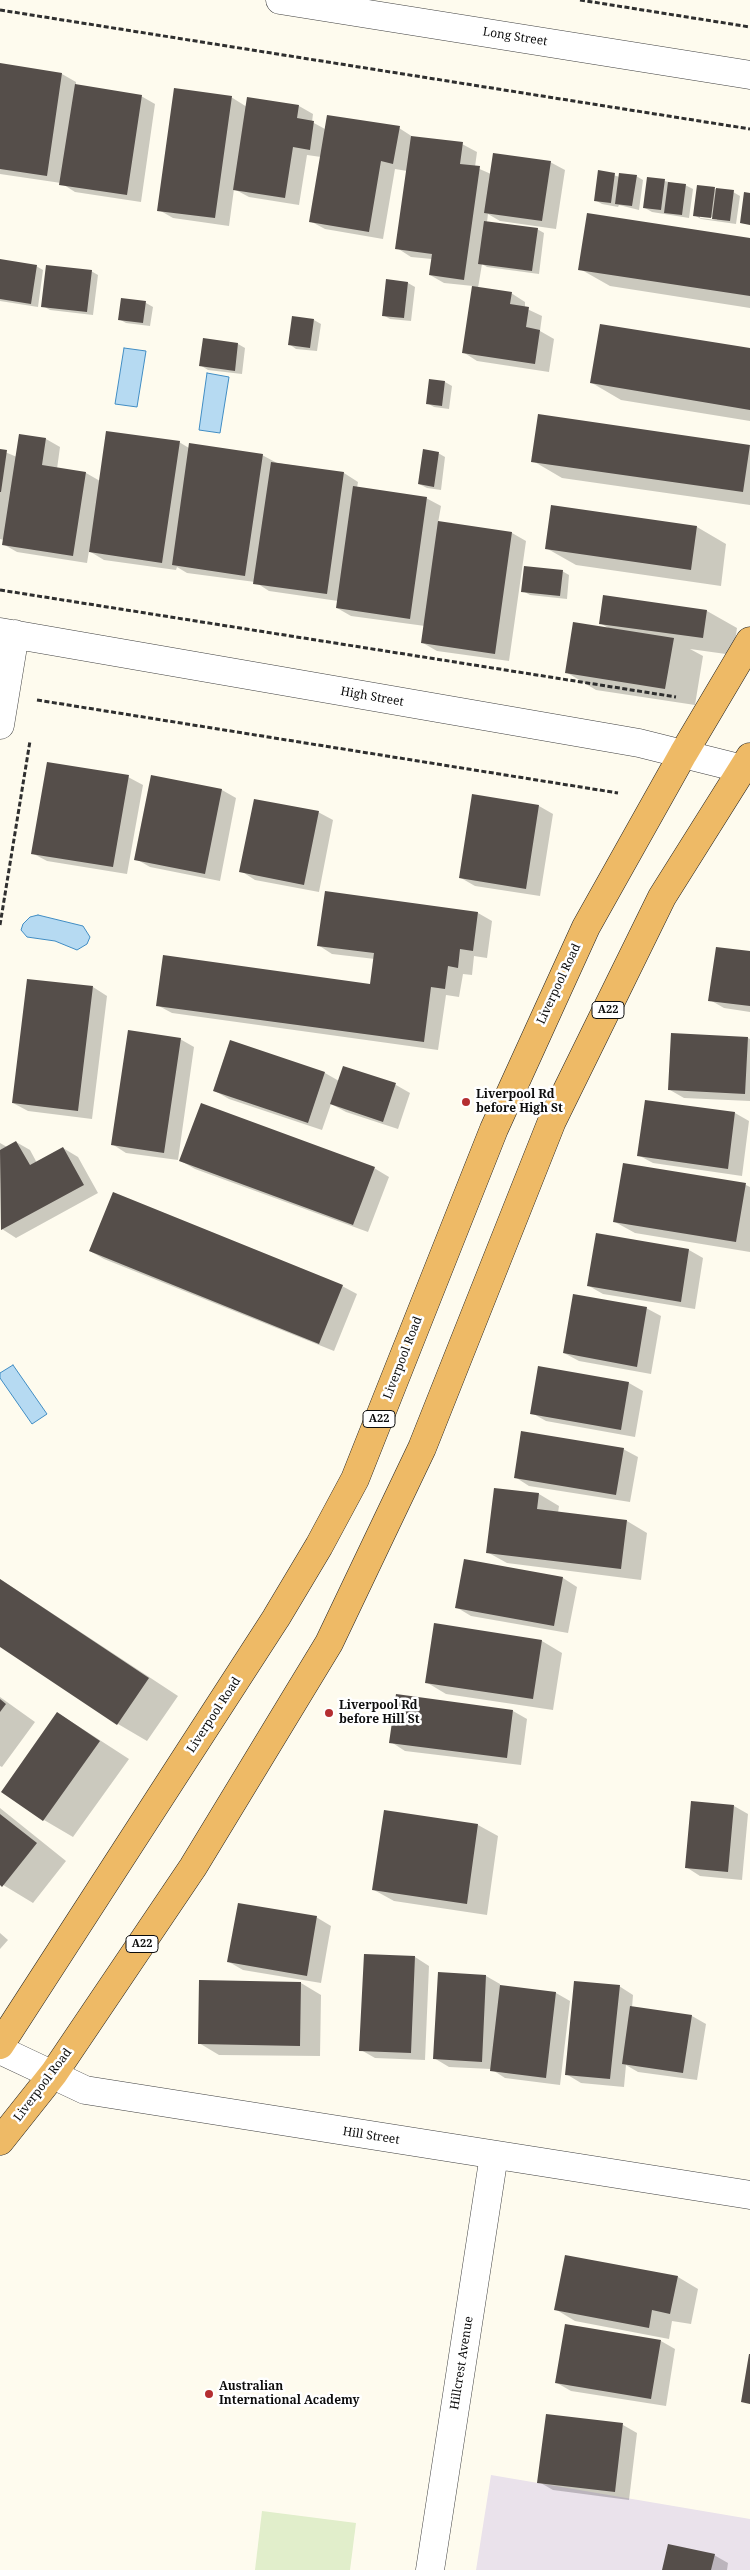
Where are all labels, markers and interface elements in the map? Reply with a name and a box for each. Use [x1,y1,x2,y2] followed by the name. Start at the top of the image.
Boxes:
[482,25,548,49] street label: Long Street
[339,684,405,710] street label: High Street
[534,941,584,1027] street label: Liverpool Road
[592,1002,624,1018] road number: A22
[476,1088,563,1116] place label: Liverpool Rd before High St
[460,1096,472,1108] marker: Liverpool Rd before High St
[381,1315,425,1401] street label: Liverpool Road
[363,1410,395,1428] road number: A22
[184,1674,244,1756] street label: Liverpool Road
[339,1699,420,1727] place label: Liverpool Rd before Hill St
[323,1707,335,1719] marker: Liverpool Rd before Hill St
[126,1936,158,1952] road number: A22
[11,2046,75,2124] street label: Liverpool Road
[342,2124,400,2148] street label: Hill Street
[448,2315,476,2411] street label: Hillcrest Avenue
[219,2380,360,2408] place label: Australian International Academy
[203,2388,215,2400] marker: Australian International Academy

